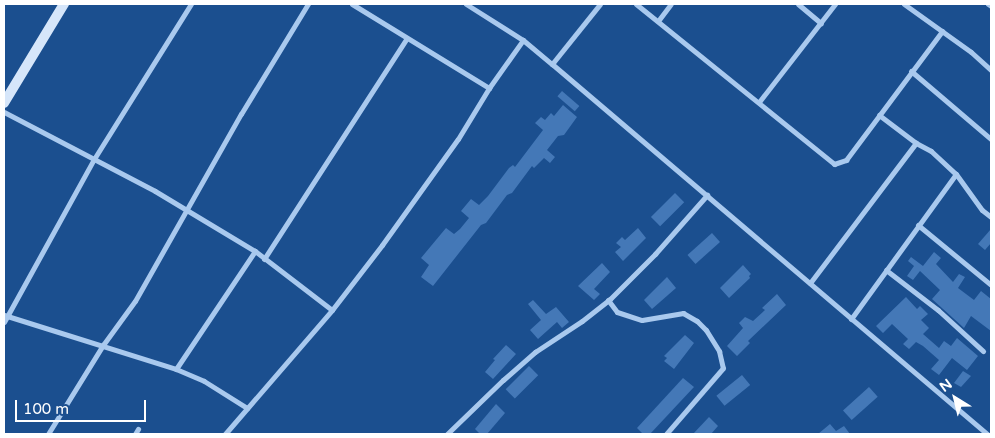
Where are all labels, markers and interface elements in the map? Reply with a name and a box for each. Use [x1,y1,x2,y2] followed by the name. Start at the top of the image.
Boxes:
[930,373,980,423] north arrow
[936,375,955,396] text: N
[18,390,149,422] scale bar
[23,400,69,418] text: 100 m

